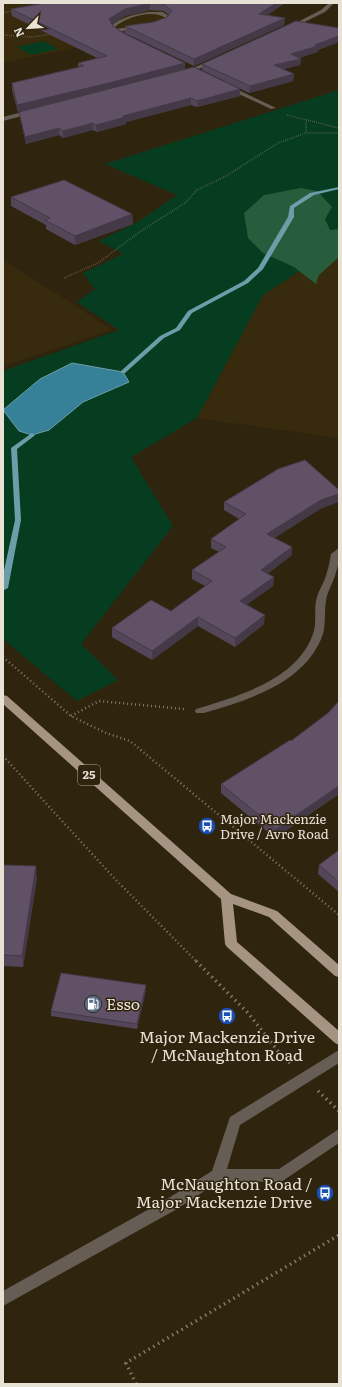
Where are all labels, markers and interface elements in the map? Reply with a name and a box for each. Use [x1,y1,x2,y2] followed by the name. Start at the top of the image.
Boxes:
[8,8,48,48] north arrow
[9,25,27,40] text: N
[78,765,100,785] road number: 25
[220,809,329,843] place label: Major Mackenzie Drive / Avro Road
[197,816,217,836] bus stop icon: Major Mackenzie Drive / Avro Road
[106,991,140,1015] place label: Esso
[83,994,103,1014] fuel station icon: Esso
[217,1006,237,1026] bus stop icon: Major Mackenzie Drive / McNaughton Road
[139,1024,315,1066] place label: Major Mackenzie Drive / McNaughton Road
[136,1171,312,1213] place label: McNaughton Road / Major Mackenzie Drive
[315,1183,335,1203] bus stop icon: McNaughton Road / Major Mackenzie Drive

